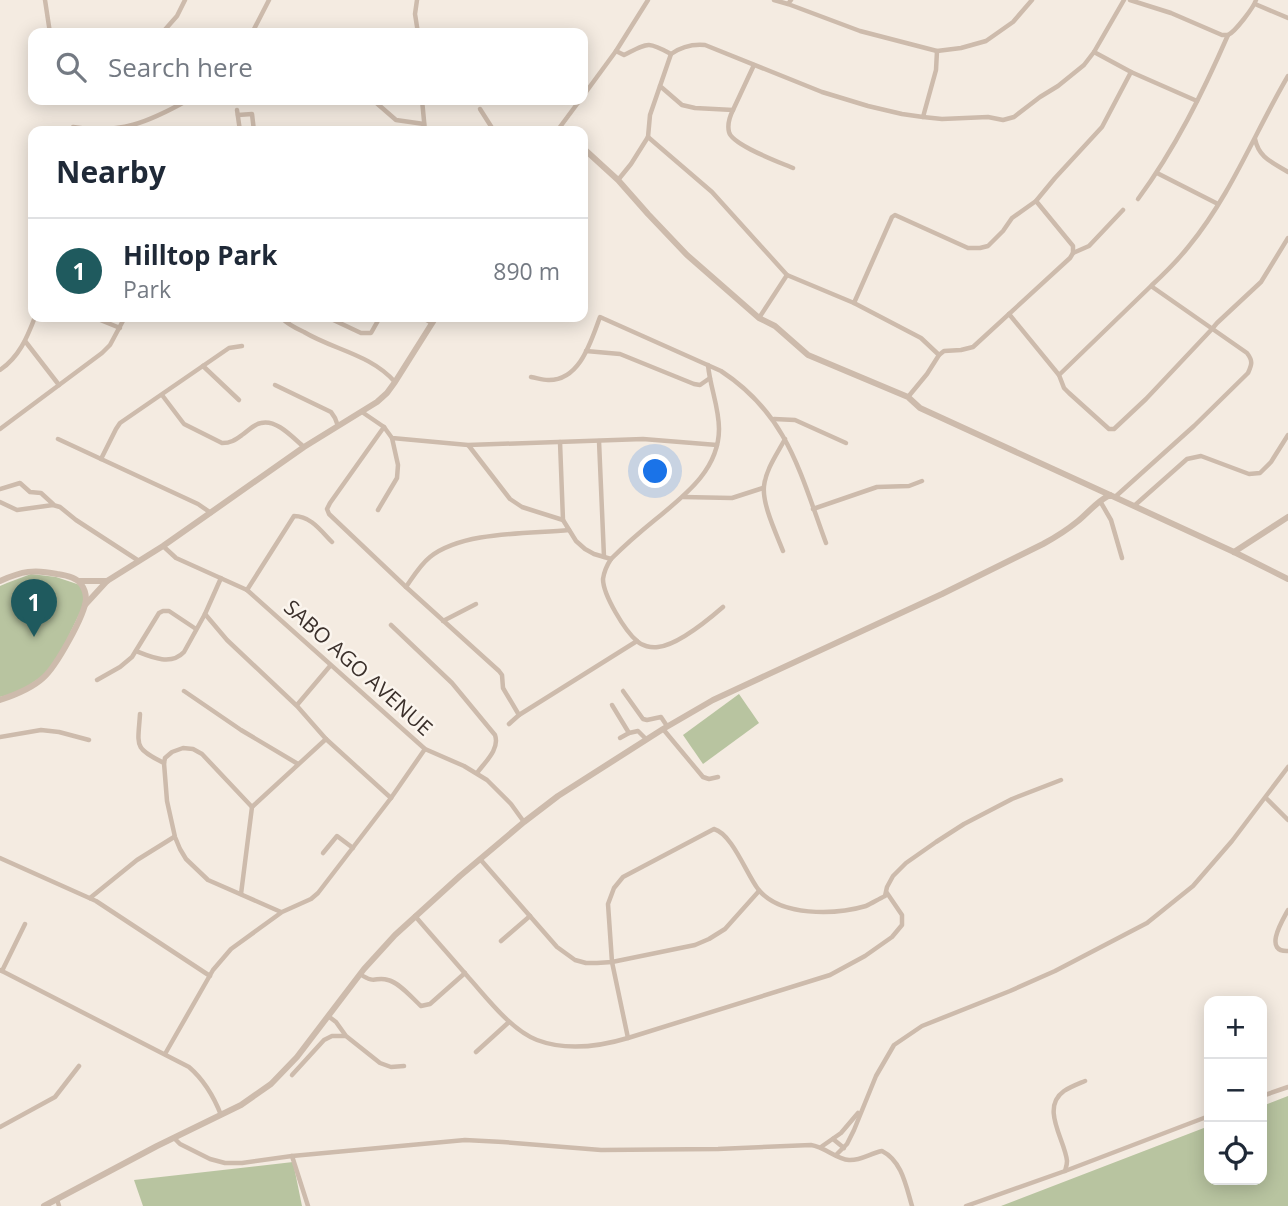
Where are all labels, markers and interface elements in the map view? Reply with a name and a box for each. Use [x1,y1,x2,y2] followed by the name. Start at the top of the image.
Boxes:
[28,28,588,105] search box
[52,48,90,86] icon: search
[108,49,253,85] text: Search here
[56,151,166,192] text: Nearby
[123,237,277,273] text: Hilltop Park
[72,255,86,287] text: 1
[493,255,560,287] text: 890 m
[123,273,171,305] text: Park
[638,454,672,488] your location
[11,579,57,637] pin: 1
[278,593,439,741] street label: SABO AGO AVENUE
[1204,996,1267,1185] map controls
[1204,996,1267,1059] button: +
[1204,1059,1267,1122] button: −
[1204,1122,1267,1185] button: locate

